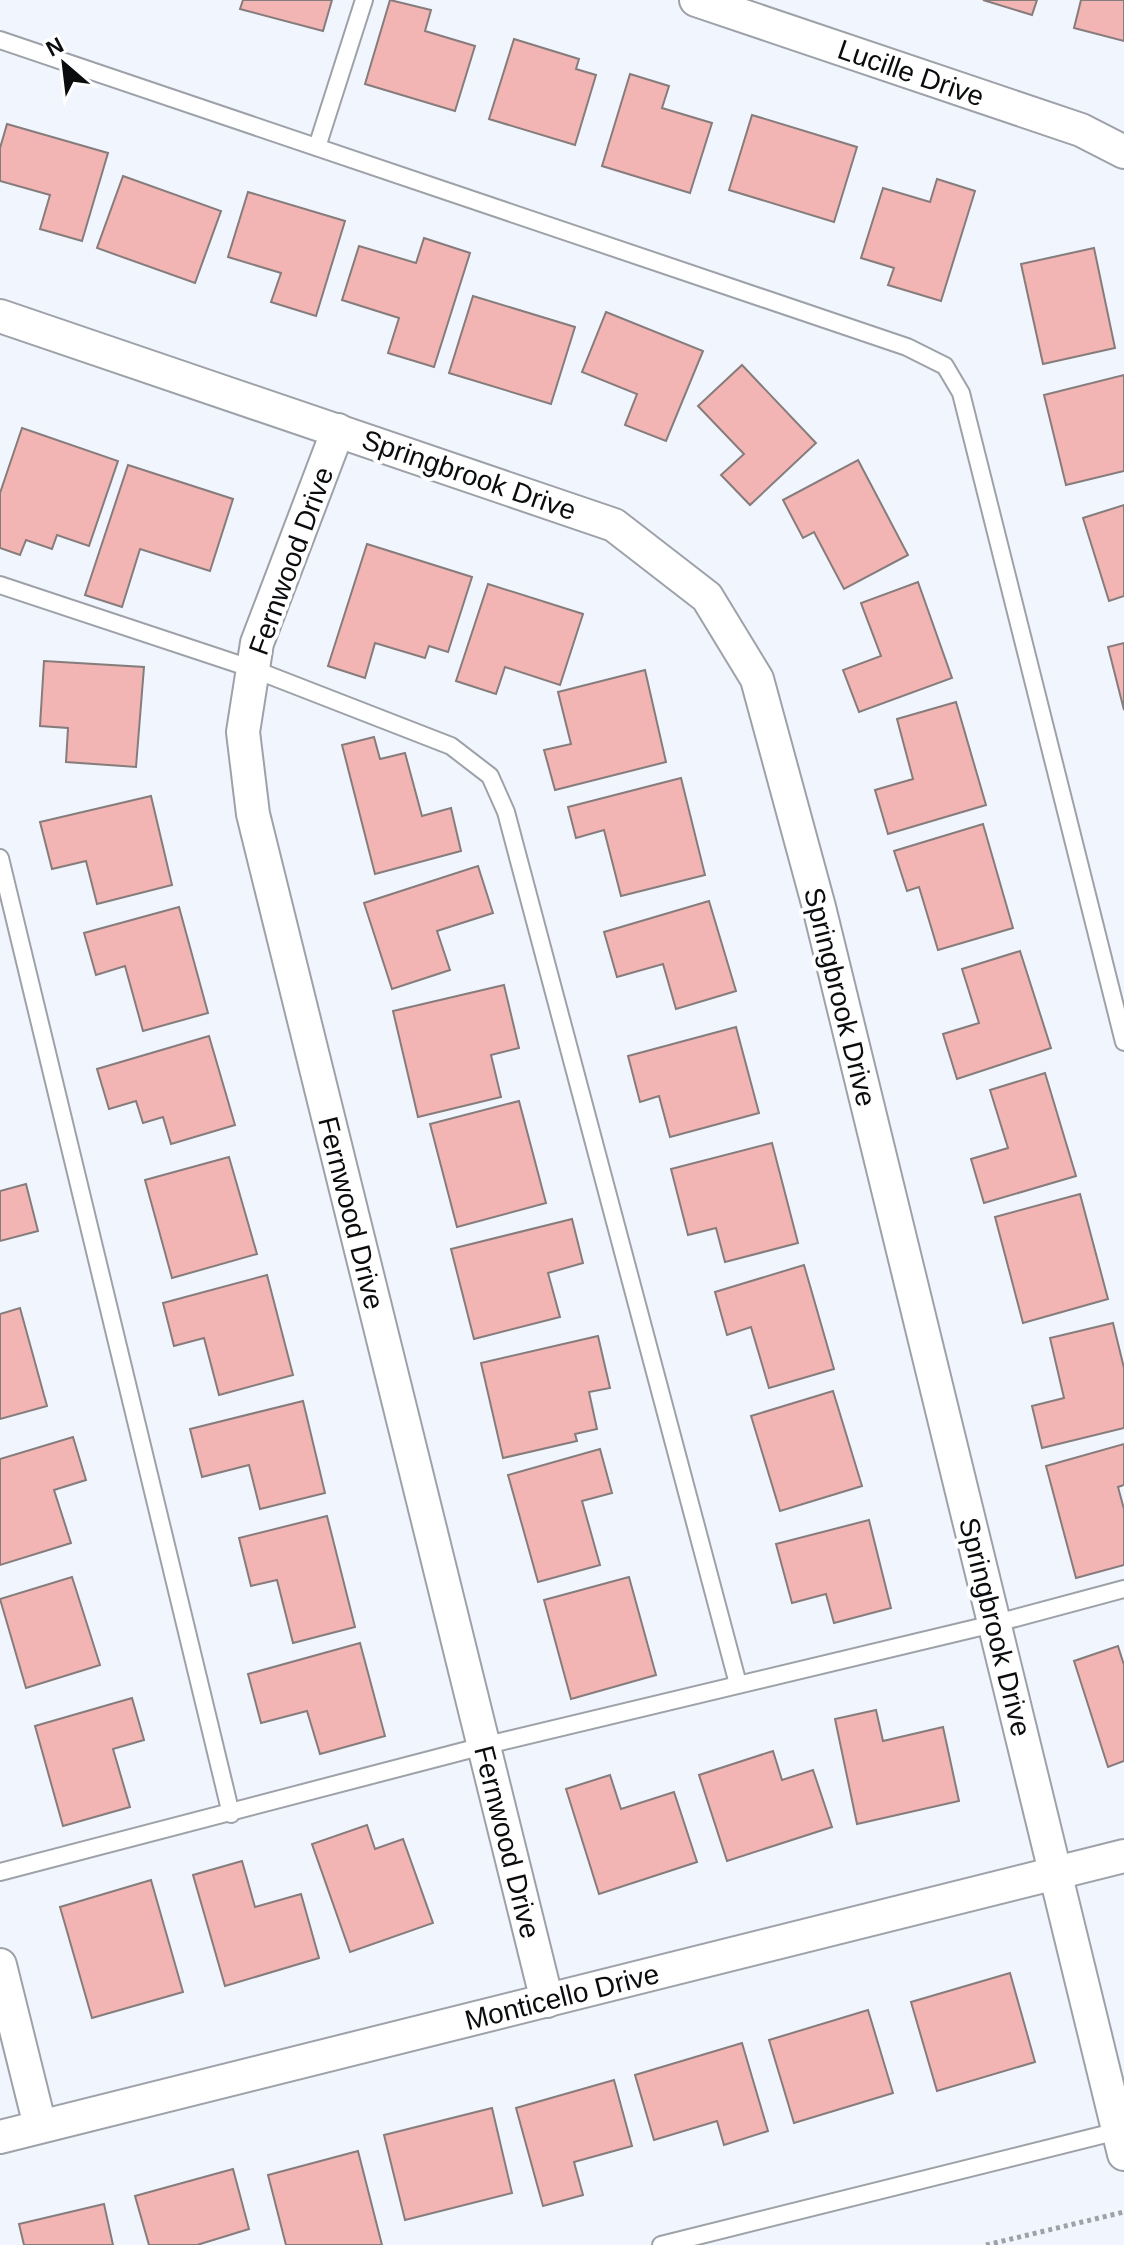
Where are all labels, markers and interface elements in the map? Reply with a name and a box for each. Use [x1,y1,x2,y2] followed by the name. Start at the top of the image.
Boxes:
[24,24,104,104] north arrow
[42,32,68,62] text: N
[834,34,988,112] street label: Lucille Drive
[358,424,580,526] street label: Springbrook Drive
[243,463,339,659] street label: Fernwood Drive
[798,885,882,1109] street label: Springbrook Drive
[312,1113,390,1313] street label: Fernwood Drive
[953,1515,1037,1739] street label: Springbrook Drive
[468,1742,546,1942] street label: Fernwood Drive
[462,1958,662,2036] street label: Monticello Drive

